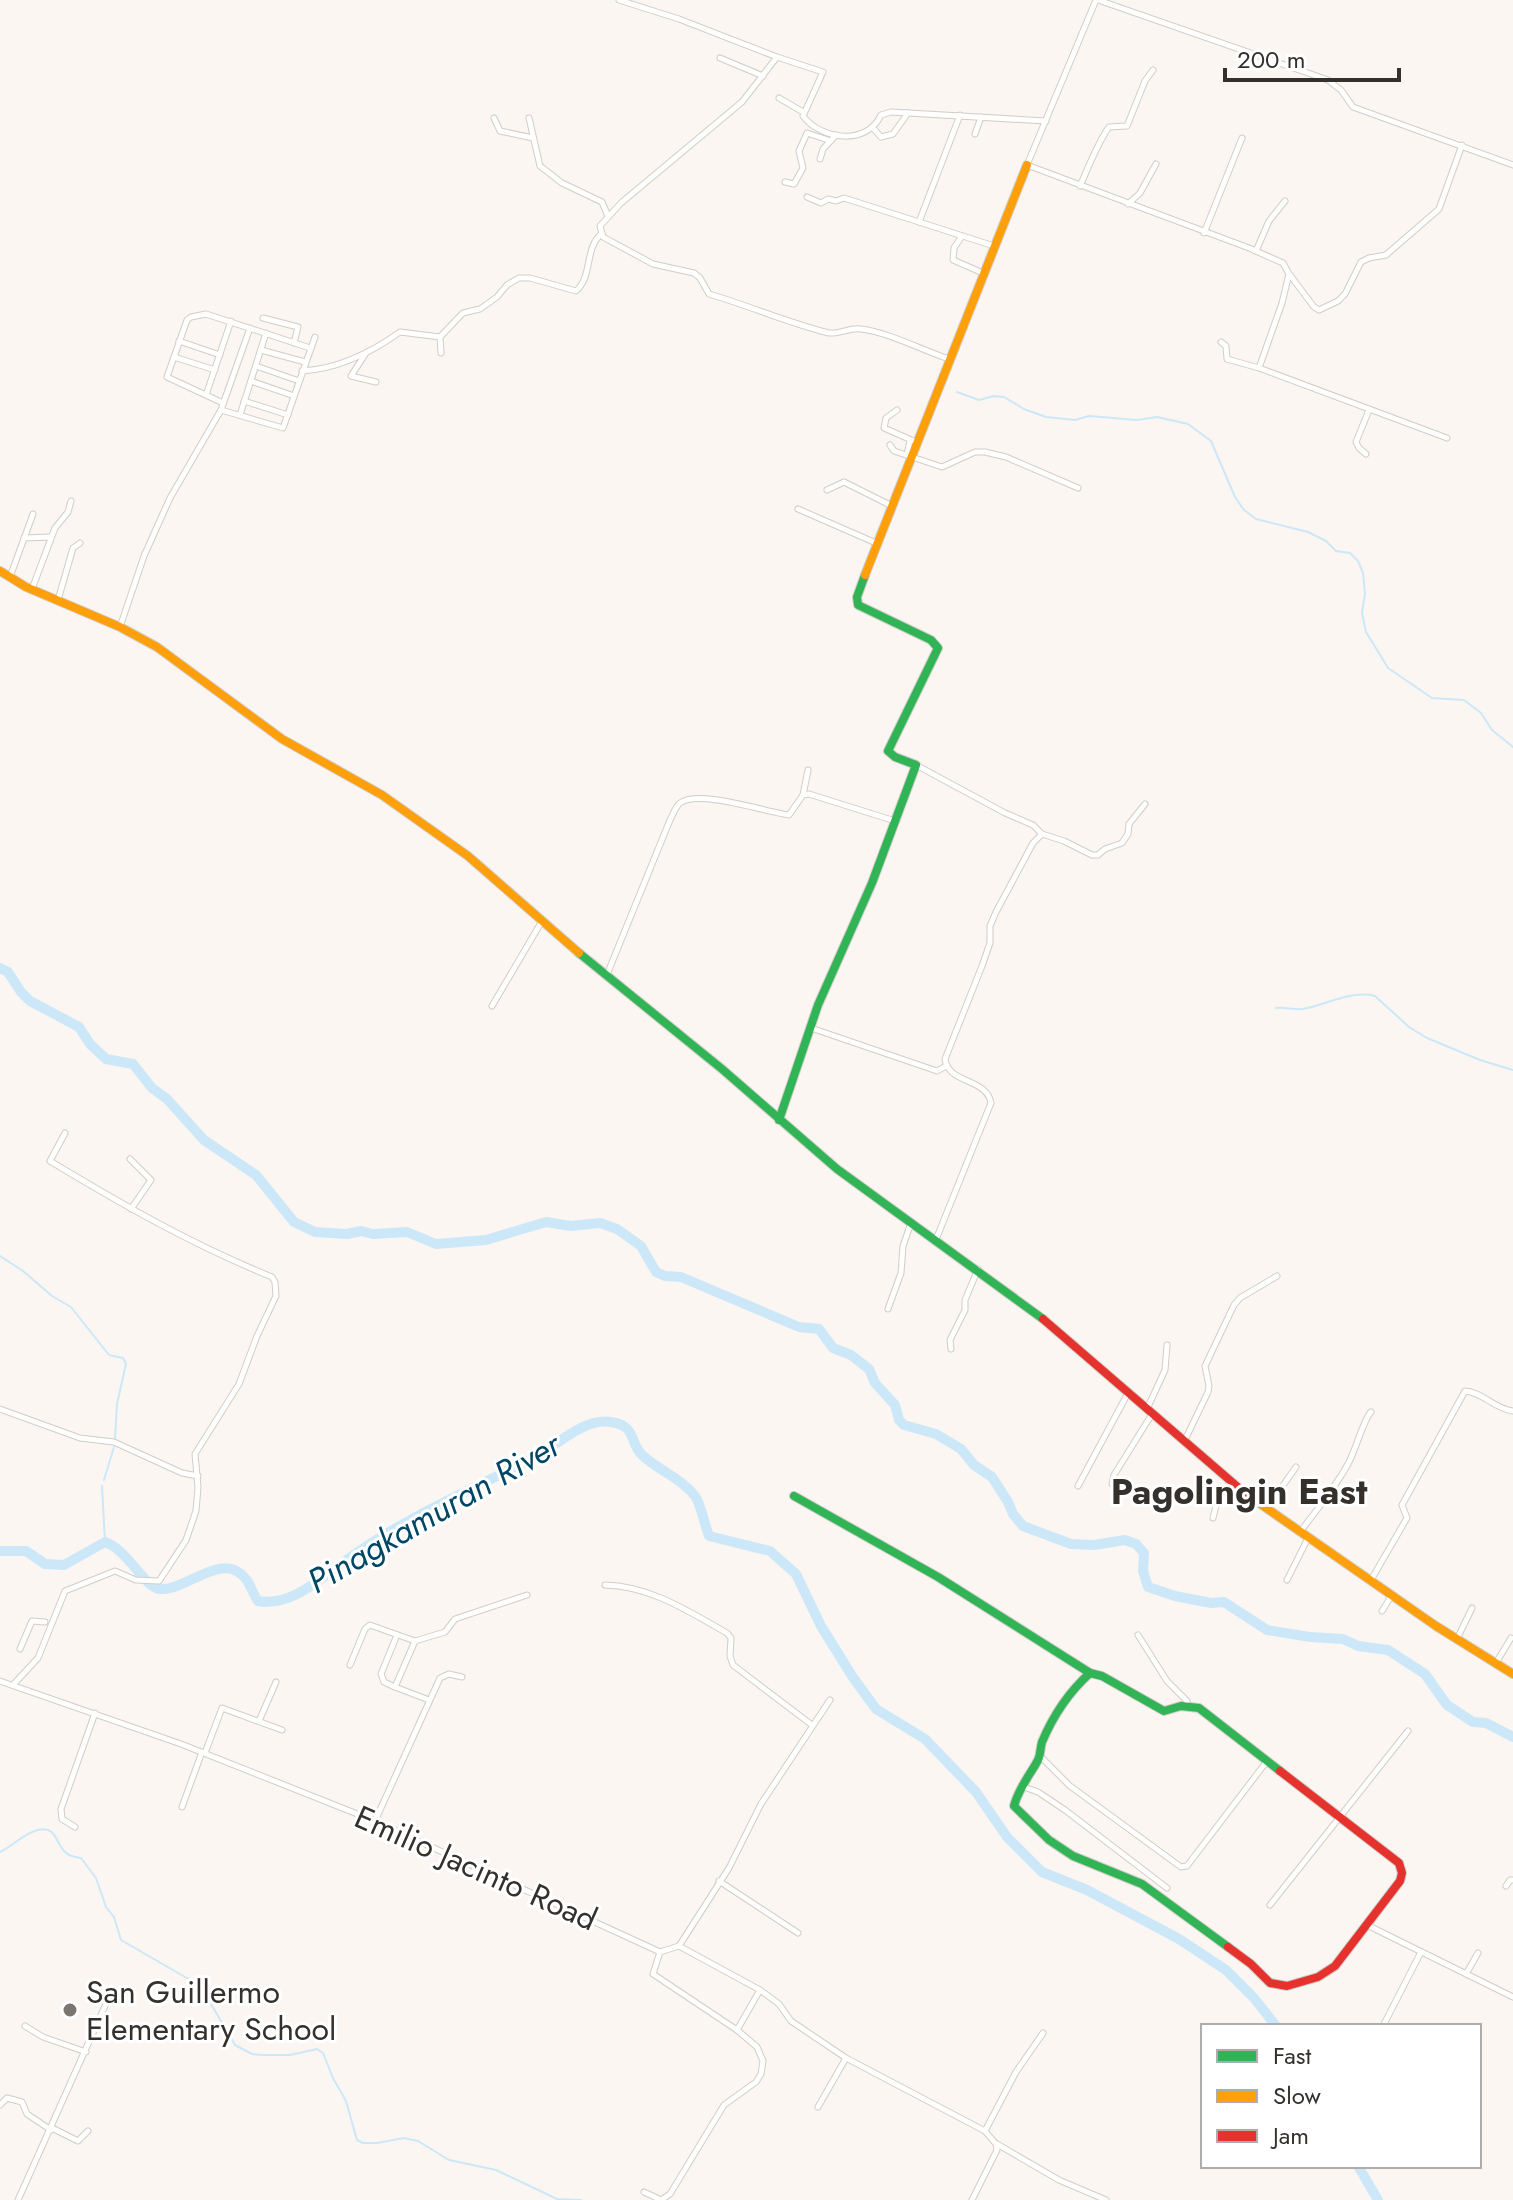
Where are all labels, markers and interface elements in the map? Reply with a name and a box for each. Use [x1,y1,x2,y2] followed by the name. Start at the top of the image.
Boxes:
[1225,32,1399,82] scale bar
[1237,42,1305,77] text: 200 m
[298,1420,571,1605] water label: Pinagkamuran River
[1111,1465,1368,1517] district label: Pagolingin East
[347,1794,605,1942] street label: Emilio Jacinto Road
[86,1969,336,2052] place label: San Guillermo Elementary School
[61,2001,79,2019] marker: San Guillermo Elementary School
[1201,2024,1481,2168] legend
[1273,2038,1311,2073] text: Fast
[1273,2078,1321,2113] text: Slow
[1270,2118,1309,2153] text: Jam

